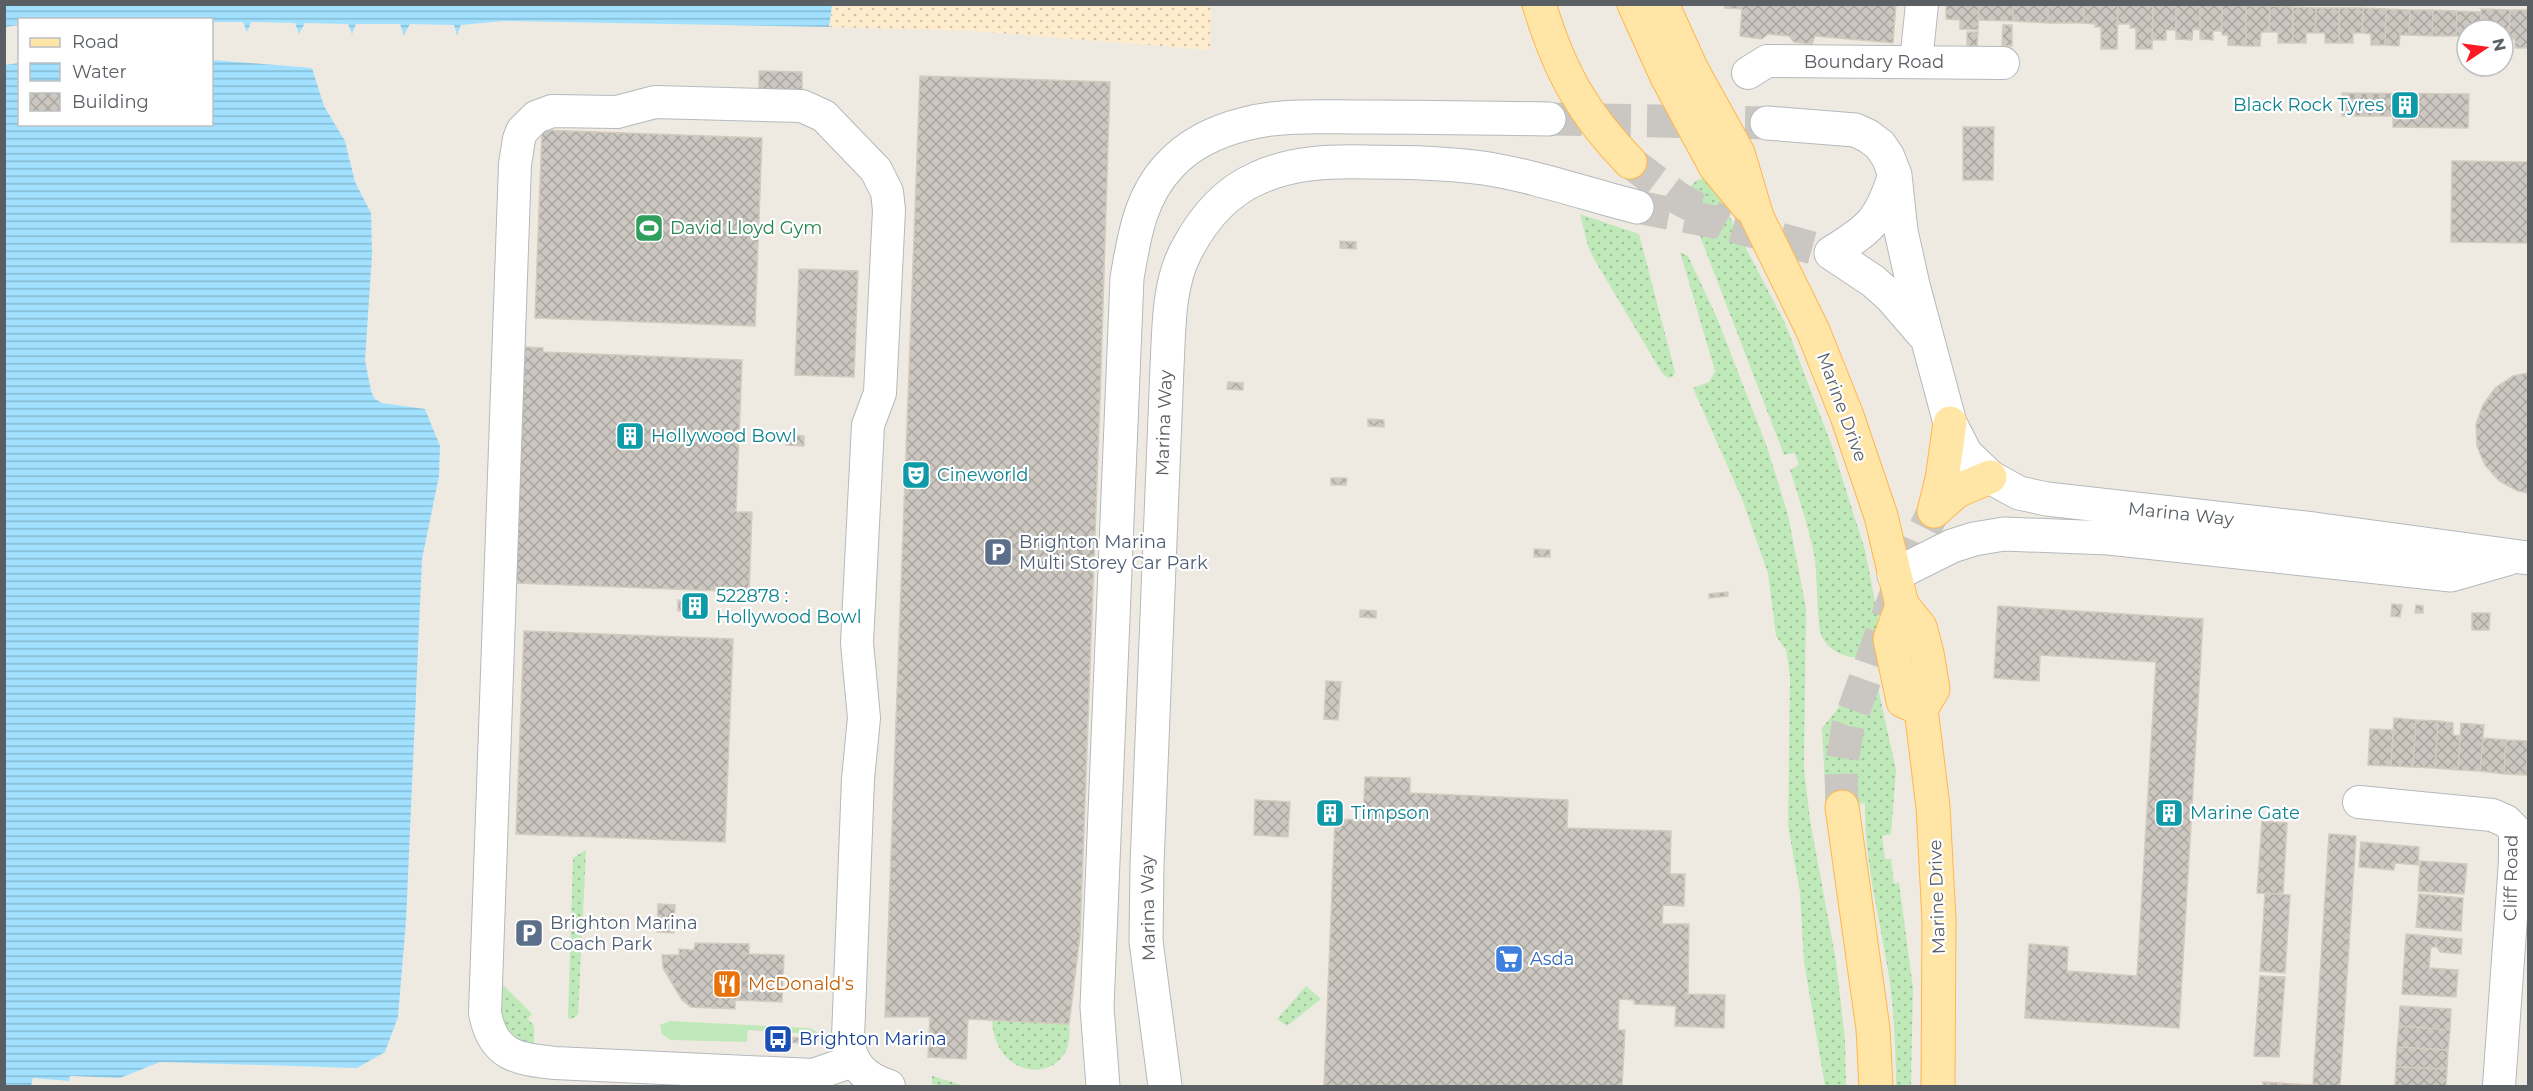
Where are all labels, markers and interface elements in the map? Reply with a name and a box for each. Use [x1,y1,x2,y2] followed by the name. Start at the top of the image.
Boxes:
[18,18,213,126] legend
[2455,18,2515,78] north arrow
[72,31,119,53] text: Road
[2488,36,2510,53] text: N
[1804,51,1944,73] street label: Boundary Road
[72,61,127,83] text: Water
[2389,89,2421,121] building icon: Black Rock Tyres
[72,91,149,113] text: Building
[2233,94,2384,116] place label: Black Rock Tyres
[633,212,665,244] sports icon: David Lloyd Gym
[670,217,822,239] place label: David Lloyd Gym
[1812,349,1872,465] street label: Marine Drive
[1151,369,1177,476] street label: Marina Way
[614,420,646,452] building icon: Hollywood Bowl
[651,425,797,447] place label: Hollywood Bowl
[900,459,932,491] theatre icon: Cineworld
[937,464,1028,486] place label: Cineworld
[2127,498,2235,531] street label: Marina Way
[1019,531,1208,574] place label: Brighton Marina Multi Storey Car Park
[982,536,1014,568] parking icon: Brighton Marina Multi Storey Car Park
[716,585,862,628] place label: 522878 : Hollywood Bowl
[679,590,711,622] building icon: 522878 : Hollywood Bowl
[1314,797,1346,829] building icon: Timpson
[2153,797,2185,829] building icon: Marine Gate
[1351,802,1430,824] place label: Timpson
[2190,802,2300,824] place label: Marine Gate
[2499,835,2523,921] street label: Cliff Road
[1924,839,1950,955] street label: Marine Drive
[1136,854,1160,961] street label: Marina Way
[550,912,698,955] place label: Brighton Marina Coach Park
[513,917,545,949] parking icon: Brighton Marina Coach Park
[1493,943,1525,975] supermarket icon: Asda
[1530,948,1574,970] place label: Asda
[711,968,743,1000] restaurant icon: McDonald's
[748,973,854,995] place label: McDonald's
[762,1023,794,1055] bus stop icon: Brighton Marina
[799,1028,947,1050] place label: Brighton Marina

